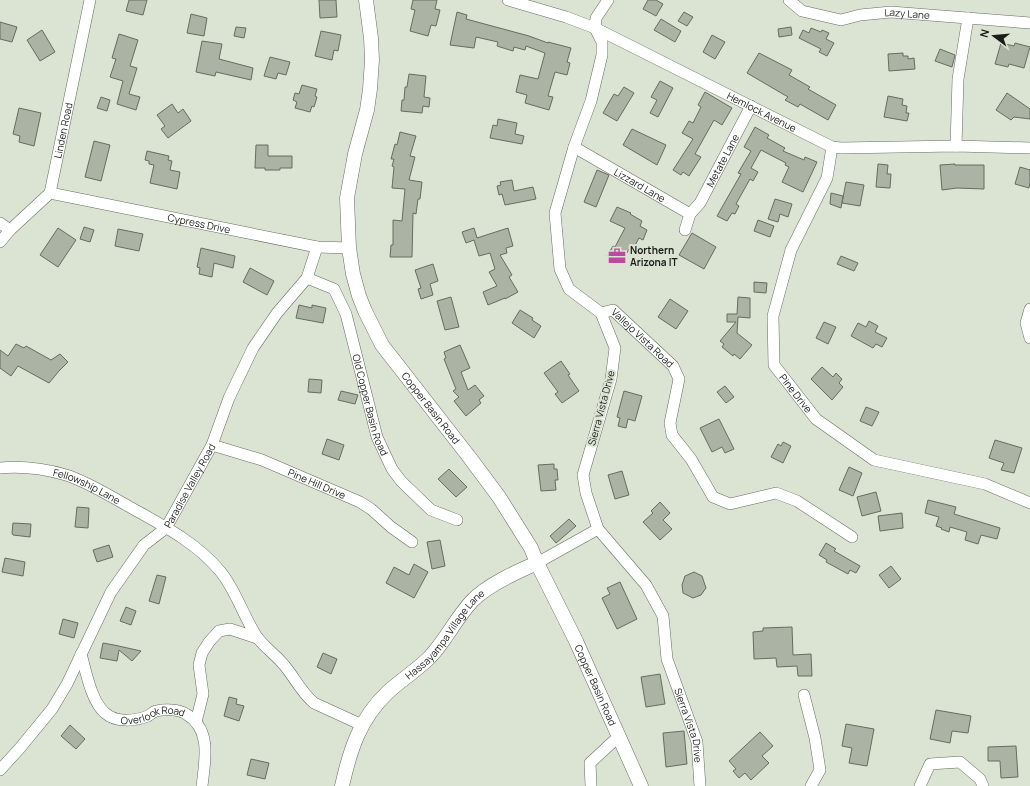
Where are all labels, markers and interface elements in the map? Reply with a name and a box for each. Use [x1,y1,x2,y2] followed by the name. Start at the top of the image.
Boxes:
[884,5,931,22] street label: Lazy Lane
[974,16,1014,56] north arrow
[976,27,992,39] text: N
[725,88,799,135] street label: Hemlock Avenue
[50,101,76,160] street label: Linden Road
[703,131,742,189] street label: Metate Lane
[612,165,668,205] street label: Lizzard Lane
[166,210,232,236] street label: Cypress Drive
[630,243,678,269] place label: Northern Arizona IT
[607,246,627,266] office icon: Northern Arizona IT
[608,305,677,370] street label: Vallejo Vista Road
[349,353,392,458] street label: Old Copper Basin Road
[399,369,463,447] street label: Copper Basin Road
[584,369,618,447] street label: Sierra Vista Drive
[776,371,816,416] street label: Pine Drive
[160,441,219,530] street label: Paradise Valley Road
[52,465,123,507] street label: Fellowship Lane
[286,465,348,502] street label: Pine Hill Drive
[402,586,487,682] street label: Hassayampa Village Lane
[572,642,620,728] street label: Copper Basin Road
[671,686,705,763] street label: Sierra Vista Drive
[120,703,187,727] street label: Overlook Road

